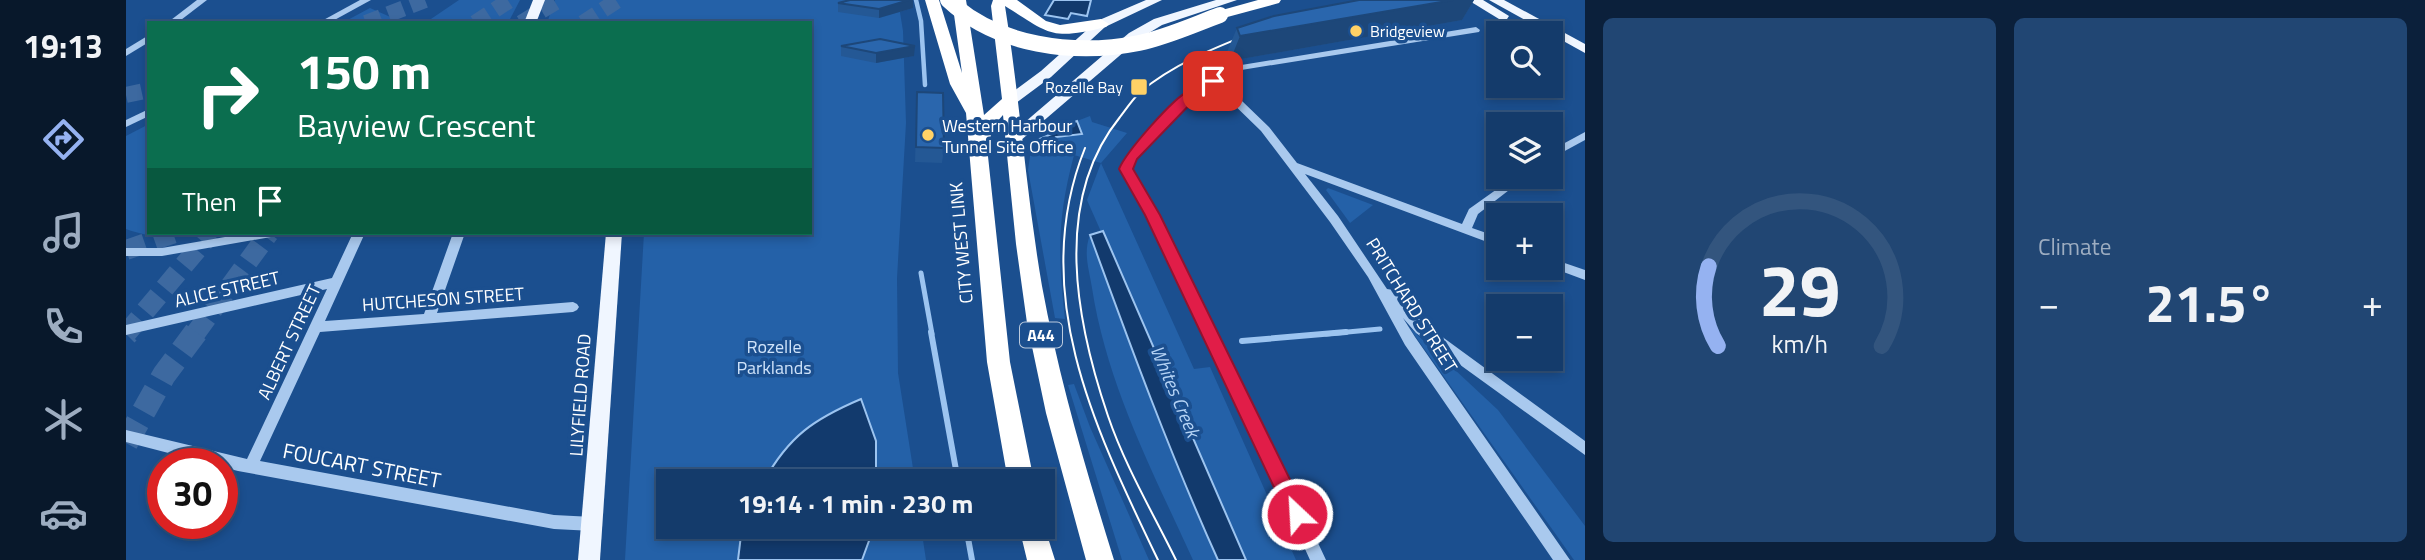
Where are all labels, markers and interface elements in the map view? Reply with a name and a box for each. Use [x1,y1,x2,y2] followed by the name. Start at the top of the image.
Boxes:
[1370,19,1445,43] place label: Bridgeview
[1486,21,1563,371] map controls
[1486,21,1563,98] button: search
[23,22,103,70] text: 19:13
[1348,23,1364,39] marker: Bridgeview
[297,33,431,108] text: 150 m
[182,49,273,140] icon: right
[1183,51,1243,111] pin
[1194,62,1232,100] icon: arrive
[1045,75,1123,99] place label: Rozelle Bay
[1129,77,1149,97] marker: Rozelle Bay
[297,101,535,149] text: Bayview Crescent
[942,112,1074,160] place label: Western Harbour Tunnel Site Office
[1486,112,1563,189] button: layers
[39,115,88,164] icon: directions
[920,127,936,143] marker: Western Harbour Tunnel Site Office
[942,181,980,305] street label: CITY WEST LINK
[182,182,237,221] text: Then
[251,182,289,220] icon: arrive
[1486,203,1563,280] button: +
[39,208,88,257] icon: music
[2038,229,2111,264] text: Climate
[1360,232,1465,378] street label: PRITCHARD STREET
[1759,234,1840,344] text: 29
[2146,263,2275,342] text: 21.5°
[172,264,283,314] street label: ALICE STREET
[2038,274,2059,332] text: −
[2362,274,2383,332] text: +
[250,279,328,404] street label: ALBERT STREET
[361,280,525,318] street label: HUTCHESON STREET
[1486,294,1563,371] button: −
[39,302,88,351] icon: phone
[1020,322,1062,348] road number: A44
[1771,325,1828,363] text: km/h
[562,333,598,457] street label: LILYFIELD ROAD
[736,333,812,381] park label: Rozelle Parklands
[1144,340,1209,444] water label: Whites Creek
[39,395,88,444] icon: climate
[280,434,444,496] street label: FOUCART STREET
[147,448,238,539] speed limit sign: 30
[1260,477,1334,551] position arrow
[738,484,973,523] text: 19:14 · 1 min · 230 m
[39,489,88,538] icon: car

